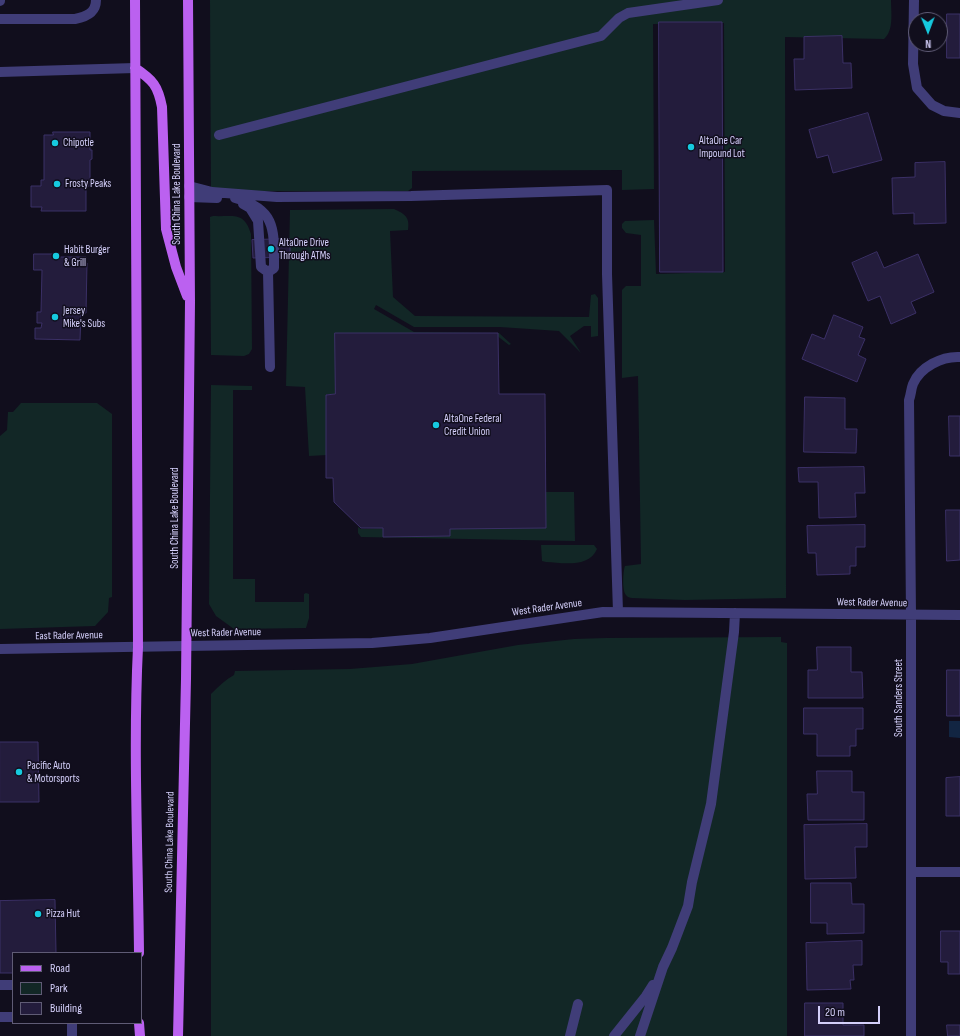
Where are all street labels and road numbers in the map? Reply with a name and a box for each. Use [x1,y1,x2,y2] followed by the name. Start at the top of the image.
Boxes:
[170,143,184,245] street label: South China Lake Boulevard
[168,467,182,569] street label: South China Lake Boulevard
[837,596,907,610] street label: West Rader Avenue
[511,597,583,619] street label: West Rader Avenue
[191,626,261,640] street label: West Rader Avenue
[35,629,103,643] street label: East Rader Avenue
[892,659,906,737] street label: South Sanders Street
[163,791,177,893] street label: South China Lake Boulevard

